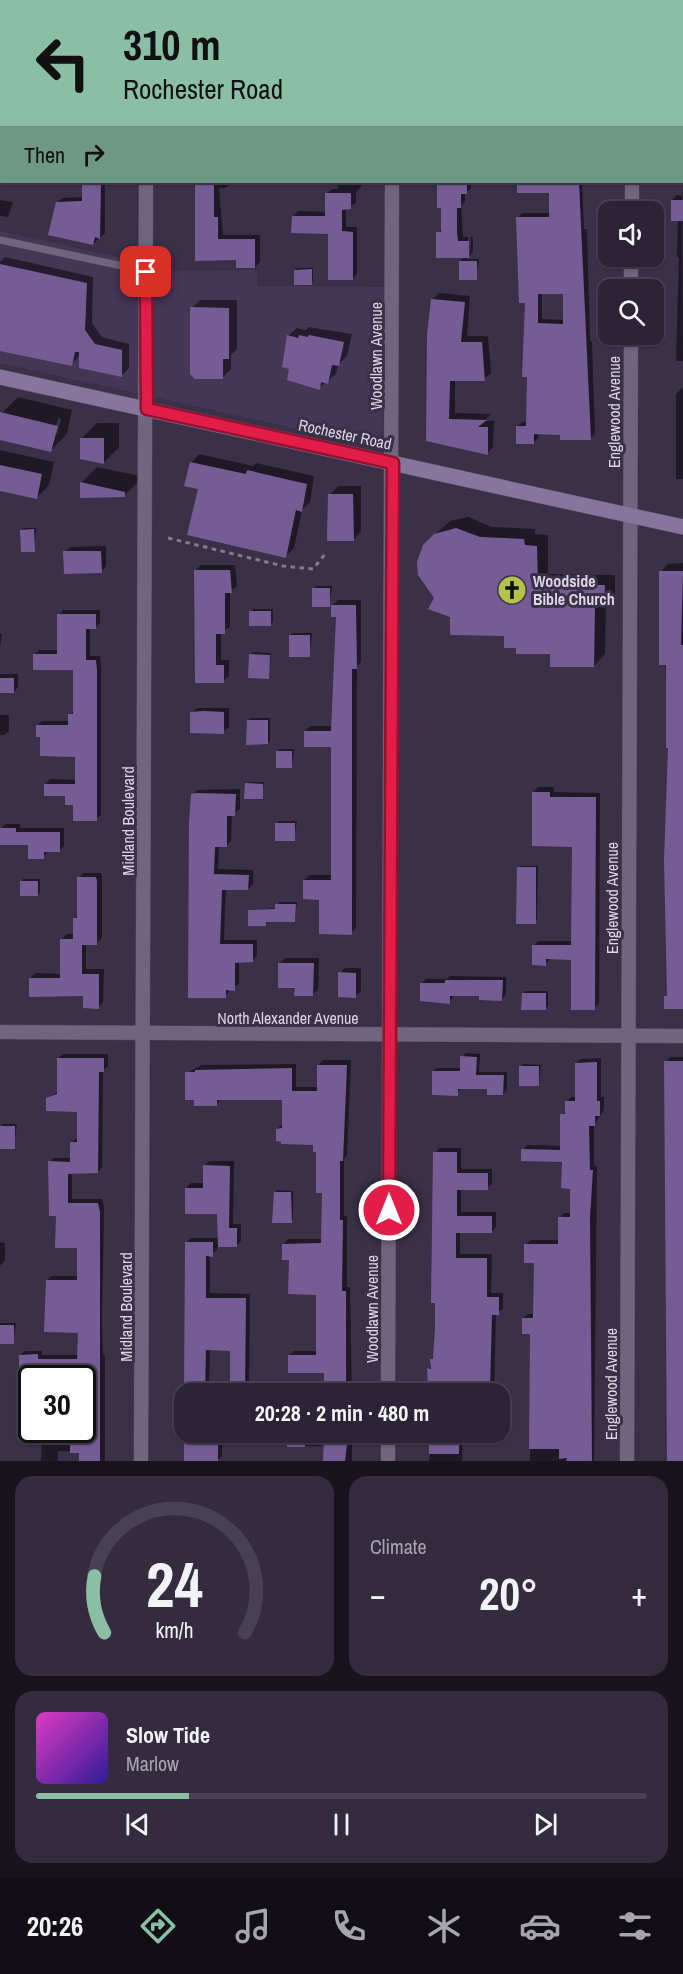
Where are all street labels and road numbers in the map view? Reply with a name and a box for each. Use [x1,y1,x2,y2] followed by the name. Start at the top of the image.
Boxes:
[365,302,387,410] street label: Woodlawn Avenue
[603,356,625,468] street label: Englewood Avenue
[296,413,394,455] street label: Rochester Road
[117,766,139,876] street label: Midland Boulevard
[601,842,623,954] street label: Englewood Avenue
[217,1007,359,1029] street label: North Alexander Avenue
[115,1252,137,1362] street label: Midland Boulevard
[361,1255,383,1363] street label: Woodlawn Avenue
[600,1328,622,1440] street label: Englewood Avenue

